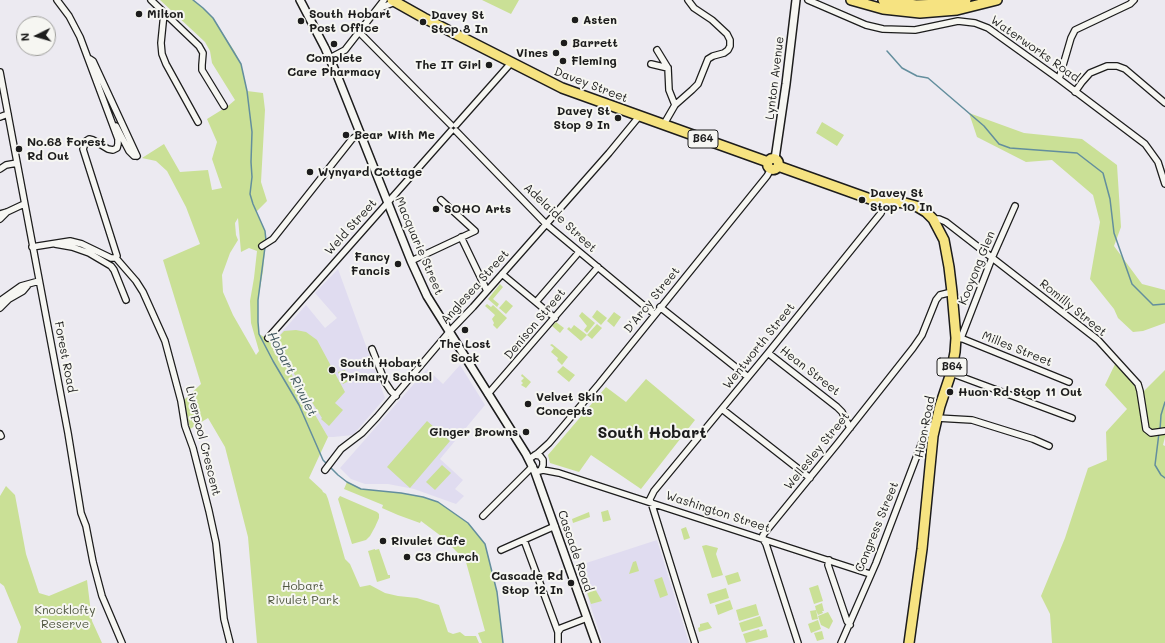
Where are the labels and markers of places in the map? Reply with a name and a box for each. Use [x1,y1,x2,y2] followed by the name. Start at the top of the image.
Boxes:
[147,7,184,21] place label: Milton
[309,7,391,35] place label: South Hobart Post Office
[431,8,488,36] place label: Davey St Stop 8 In
[134,9,144,19] marker: Milton
[583,13,617,27] place label: Asten
[570,15,580,25] marker: Asten
[296,16,306,26] marker: South Hobart Post Office
[418,17,428,27] marker: Davey St Stop 8 In
[572,36,618,50] place label: Barrett
[559,38,569,48] marker: Barrett
[329,39,339,49] marker: Complete Care Pharmacy
[516,46,548,60] place label: Vines
[551,48,561,58] marker: Vines
[287,51,381,79] place label: Complete Care Pharmacy
[571,54,617,68] place label: Fleming
[558,56,568,66] marker: Fleming
[415,58,481,72] place label: The IT Girl
[484,60,494,70] marker: The IT Girl
[553,104,610,132] place label: Davey St Stop 9 In
[613,113,623,123] marker: Davey St Stop 9 In
[354,128,435,142] place label: Bear With Me
[341,130,351,140] marker: Bear With Me
[27,135,106,163] place label: No.68 Forest Rd Out
[14,144,24,154] marker: No.68 Forest Rd Out
[318,165,422,179] place label: Wynyard Cottage
[305,167,315,177] marker: Wynyard Cottage
[870,186,932,214] place label: Davey St Stop 10 In
[857,195,867,205] marker: Davey St Stop 10 In
[444,202,511,216] place label: SOHO Arts
[431,204,441,214] marker: SOHO Arts
[351,250,390,278] place label: Fancy Fancis
[393,259,403,269] marker: Fancy Fancis
[460,325,470,335] marker: The Lost Sock
[439,337,491,365] place label: The Lost Sock
[340,356,432,384] place label: South Hobart Primary School
[327,365,337,375] marker: South Hobart Primary School
[958,385,1082,399] place label: Huon Rd Stop 11 Out
[945,387,955,397] marker: Huon Rd Stop 11 Out
[536,390,603,418] place label: Velvet Skin Concepts
[523,399,533,409] marker: Velvet Skin Concepts
[429,425,518,439] place label: Ginger Browns
[521,427,531,437] marker: Ginger Browns
[391,534,465,548] place label: Rivulet Cafe
[378,536,388,546] marker: Rivulet Cafe
[415,550,479,564] place label: C3 Church
[402,552,412,562] marker: C3 Church
[491,569,563,597] place label: Cascade Rd Stop 12 In
[566,578,576,588] marker: Cascade Rd Stop 12 In

